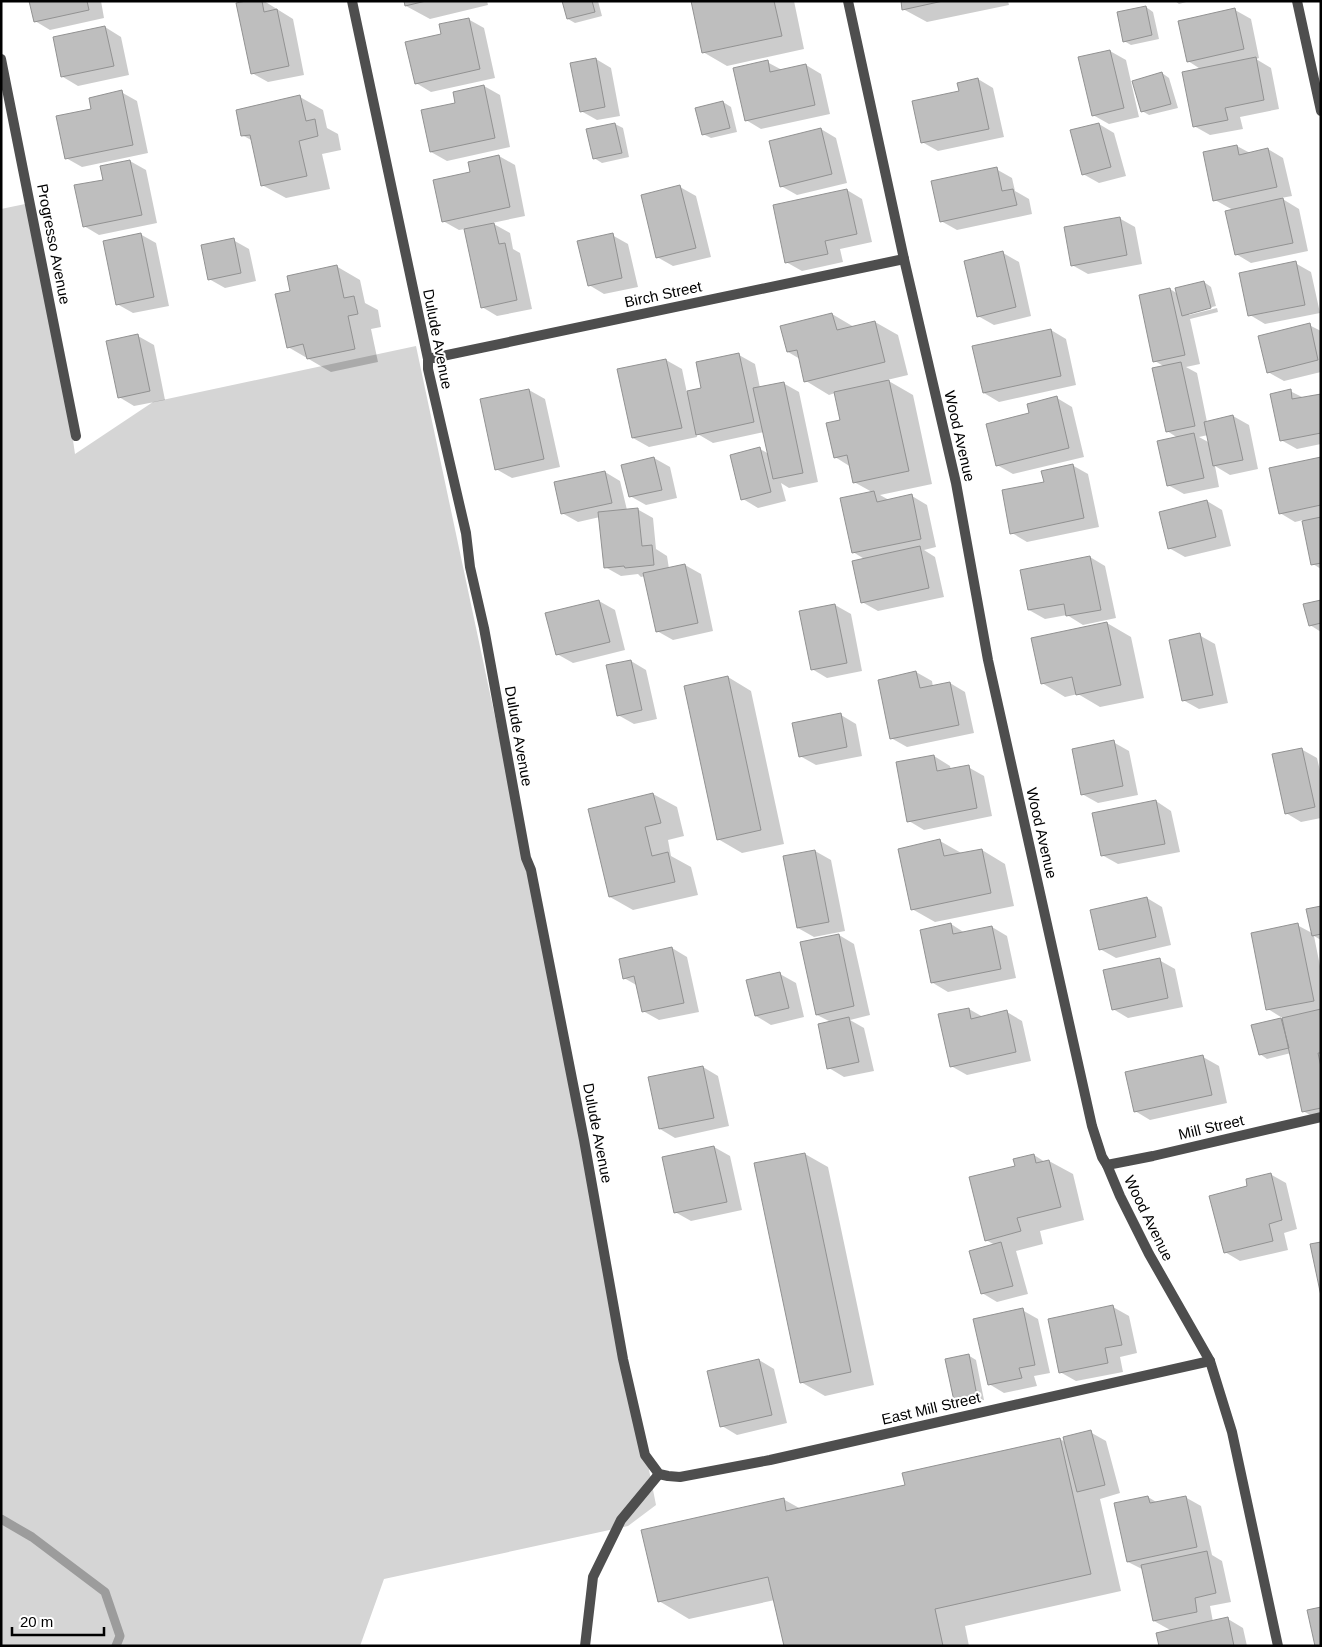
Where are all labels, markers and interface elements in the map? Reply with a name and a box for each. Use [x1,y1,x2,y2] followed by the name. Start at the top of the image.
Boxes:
[34,182,74,306] street label: Progresso Avenue
[623,277,704,310] street label: Birch Street
[420,288,456,390] street label: Dulude Avenue
[941,389,979,483] street label: Wood Avenue
[502,685,536,787] street label: Dulude Avenue
[1023,786,1061,880] street label: Wood Avenue
[580,1082,616,1184] street label: Dulude Avenue
[1177,1111,1246,1143] street label: Mill Street
[1121,1173,1177,1263] street label: Wood Avenue
[880,1388,983,1428] street label: East Mill Street
[12,1604,105,1636] scale bar
[20,1613,53,1630] text: 20 m

